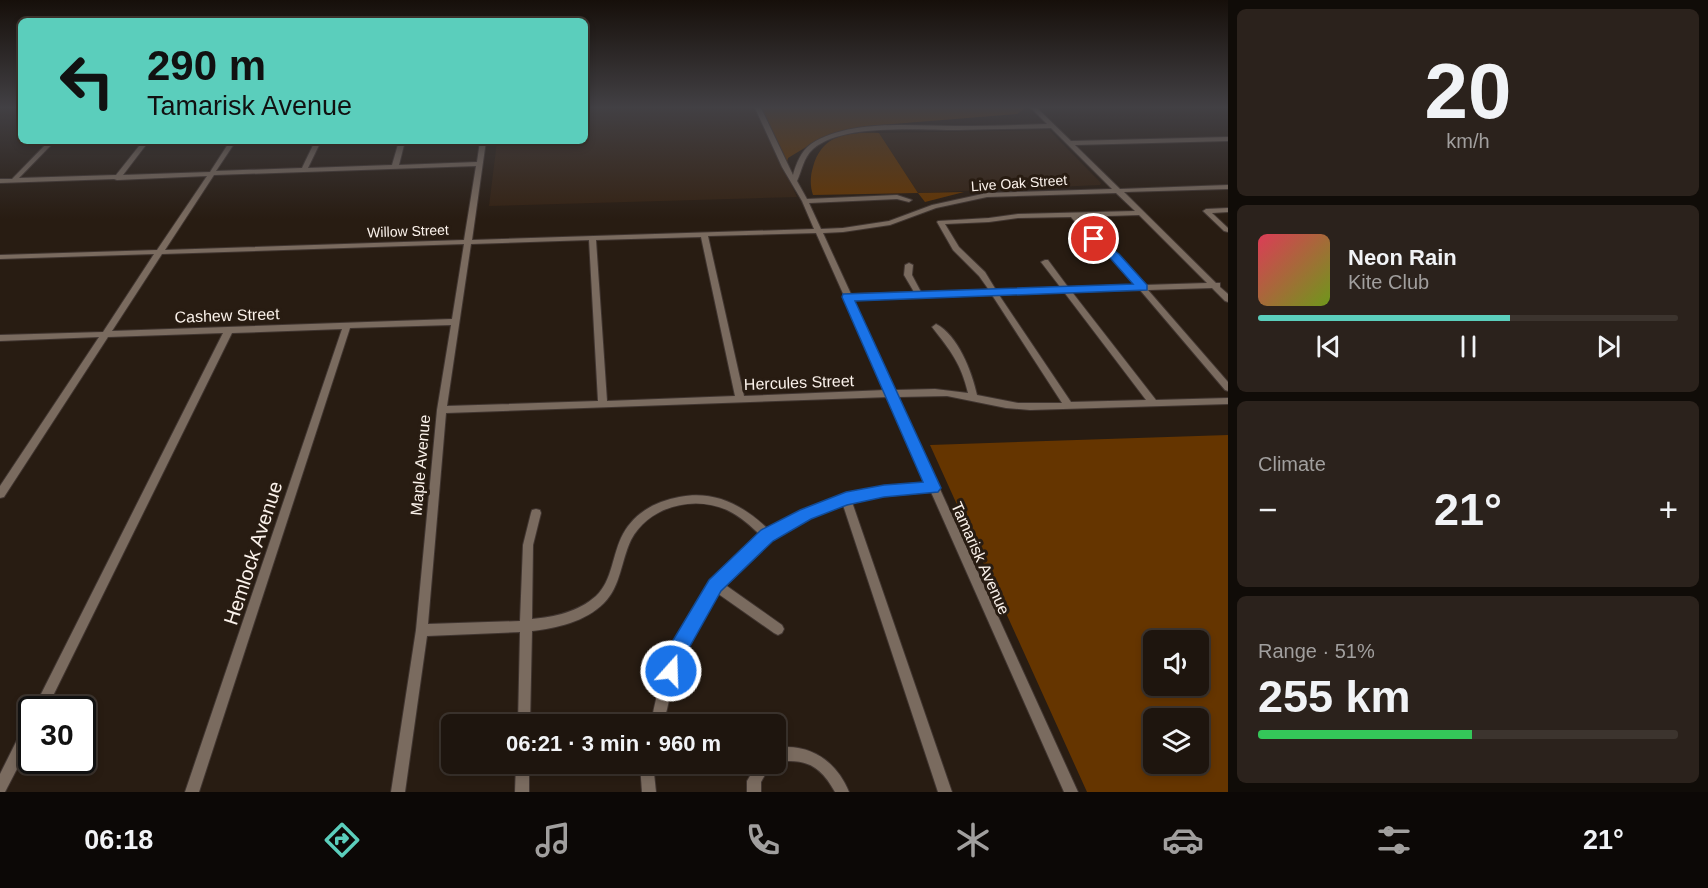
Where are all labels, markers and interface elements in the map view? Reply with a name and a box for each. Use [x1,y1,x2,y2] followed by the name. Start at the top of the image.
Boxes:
[48,42,126,120] icon: left
[147,42,266,89] text: 290 m
[1425,47,1511,135] text: 20
[147,91,352,121] text: Tamarisk Avenue
[1446,130,1490,152] text: km/h
[970,172,1068,194] street label: Live Oak Street
[1068,213,1119,264] pin
[367,222,449,240] street label: Willow Street
[1077,222,1110,255] icon: arrive
[1348,245,1457,270] text: Neon Rain
[1348,271,1429,293] text: Kite Club
[174,305,280,326] street label: Cashew Street
[1312,330,1345,363] icon: previous
[1452,330,1485,363] icon: pause
[1592,330,1625,363] icon: next
[744,372,855,393] street label: Hercules Street
[408,414,433,516] street label: Maple Avenue
[1258,453,1326,475] text: Climate
[219,478,287,628] street label: Hemlock Avenue
[1434,484,1502,535] text: 21°
[1258,491,1277,528] text: −
[1659,491,1678,528] text: +
[948,499,1013,617] street label: Tamarisk Avenue
[1143,630,1209,774] map controls
[1143,630,1209,696] button: sound
[639,639,703,703] position arrow
[1258,640,1375,662] text: Range · 51%
[1258,671,1411,722] text: 255 km
[18,696,96,774] speed limit sign: 30
[1143,708,1209,774] button: layers
[506,731,721,756] text: 06:21 · 3 min · 960 m
[321,819,363,861] icon: directions
[532,819,574,861] icon: music
[742,819,784,861] icon: phone
[952,819,994,861] icon: climate
[1162,819,1204,861] icon: car
[1373,819,1415,861] icon: filters
[84,825,153,855] text: 06:18
[1583,825,1624,855] text: 21°

